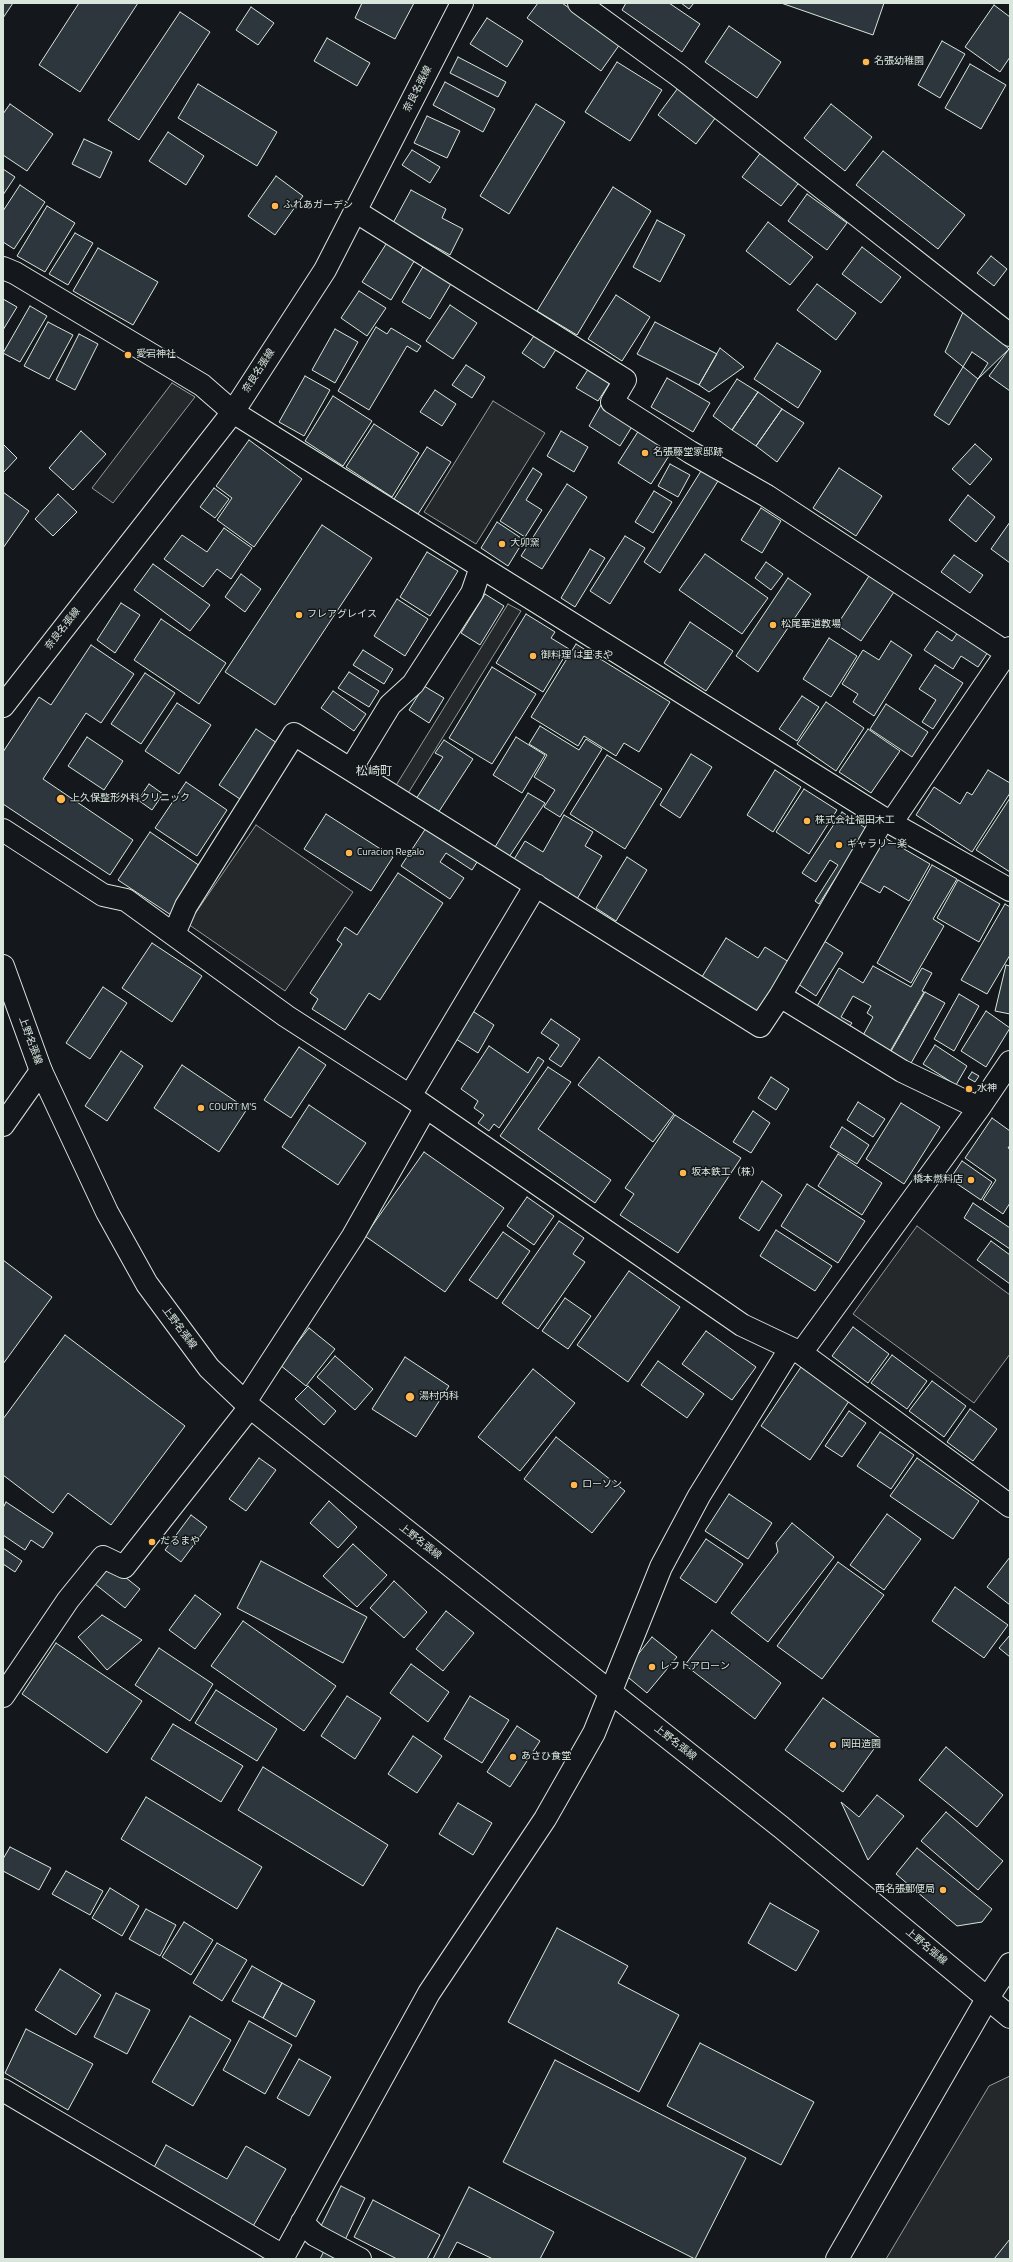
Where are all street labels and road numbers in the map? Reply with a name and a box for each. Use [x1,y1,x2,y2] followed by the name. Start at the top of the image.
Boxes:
[401,64,435,114] street label: 奈良名張線
[240,347,278,395] street label: 奈良名張線
[43,606,83,652] street label: 奈良名張線
[16,1015,44,1067] street label: 上野名張線
[159,1304,199,1352] street label: 上野名張線
[397,1522,443,1562] street label: 上野名張線
[652,1723,698,1763] street label: 上野名張線
[903,1926,949,1968] street label: 上野名張線

